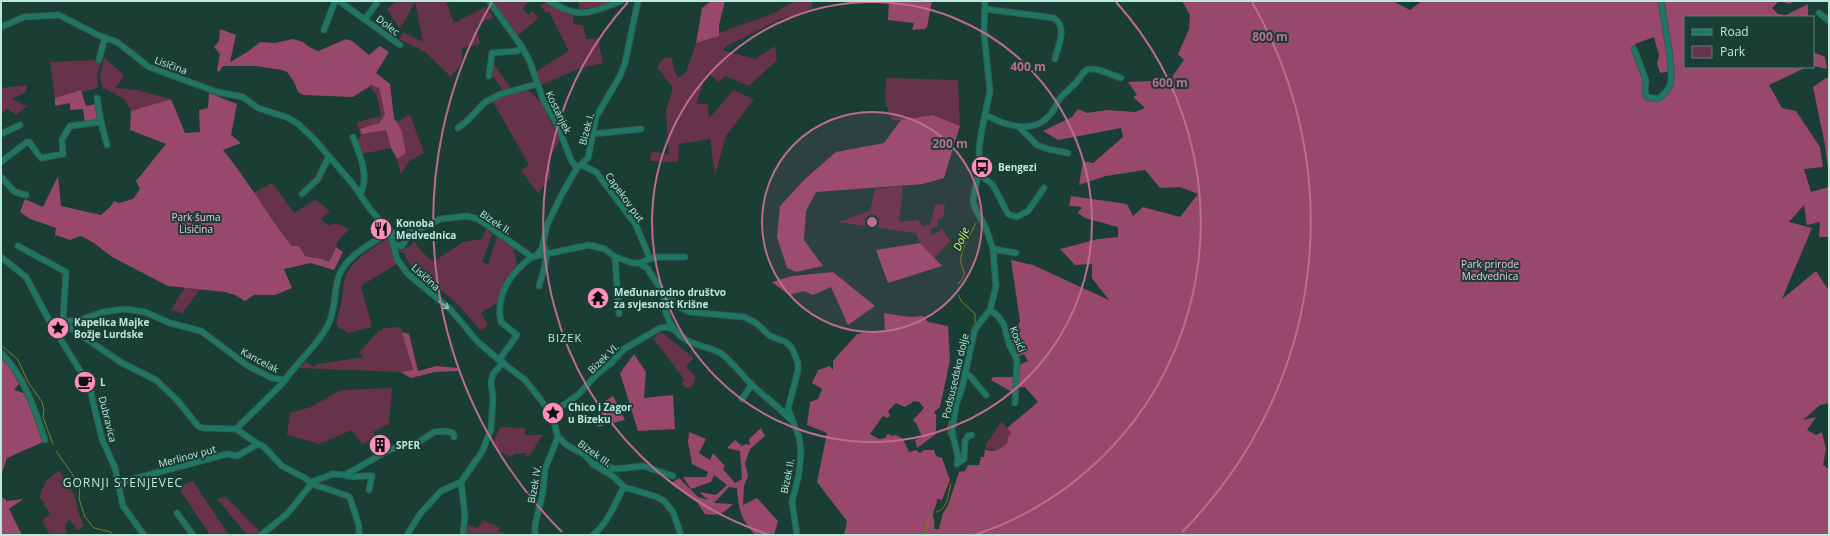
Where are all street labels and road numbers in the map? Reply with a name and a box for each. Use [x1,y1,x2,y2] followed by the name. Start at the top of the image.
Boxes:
[373,12,403,39] street label: Dolec
[153,53,189,77] street label: Lisičina
[543,88,576,136] street label: Kostanjek
[575,111,597,147] street label: Bizek I.
[602,169,648,225] street label: Capekov put
[477,207,515,237] street label: Bizek II.
[409,260,443,294] street label: Lisičina
[1007,324,1029,354] street label: Kosići
[938,332,972,420] street label: Podsusedsko dolje
[584,340,622,376] street label: Bizek VI.
[238,344,282,376] street label: Kancelak
[96,394,120,444] street label: Dubravica
[575,436,615,470] street label: Bizek III.
[157,441,218,470] street label: Merlinov put
[777,457,797,495] street label: Bizek II.
[524,464,544,504] street label: Bizek IV.

